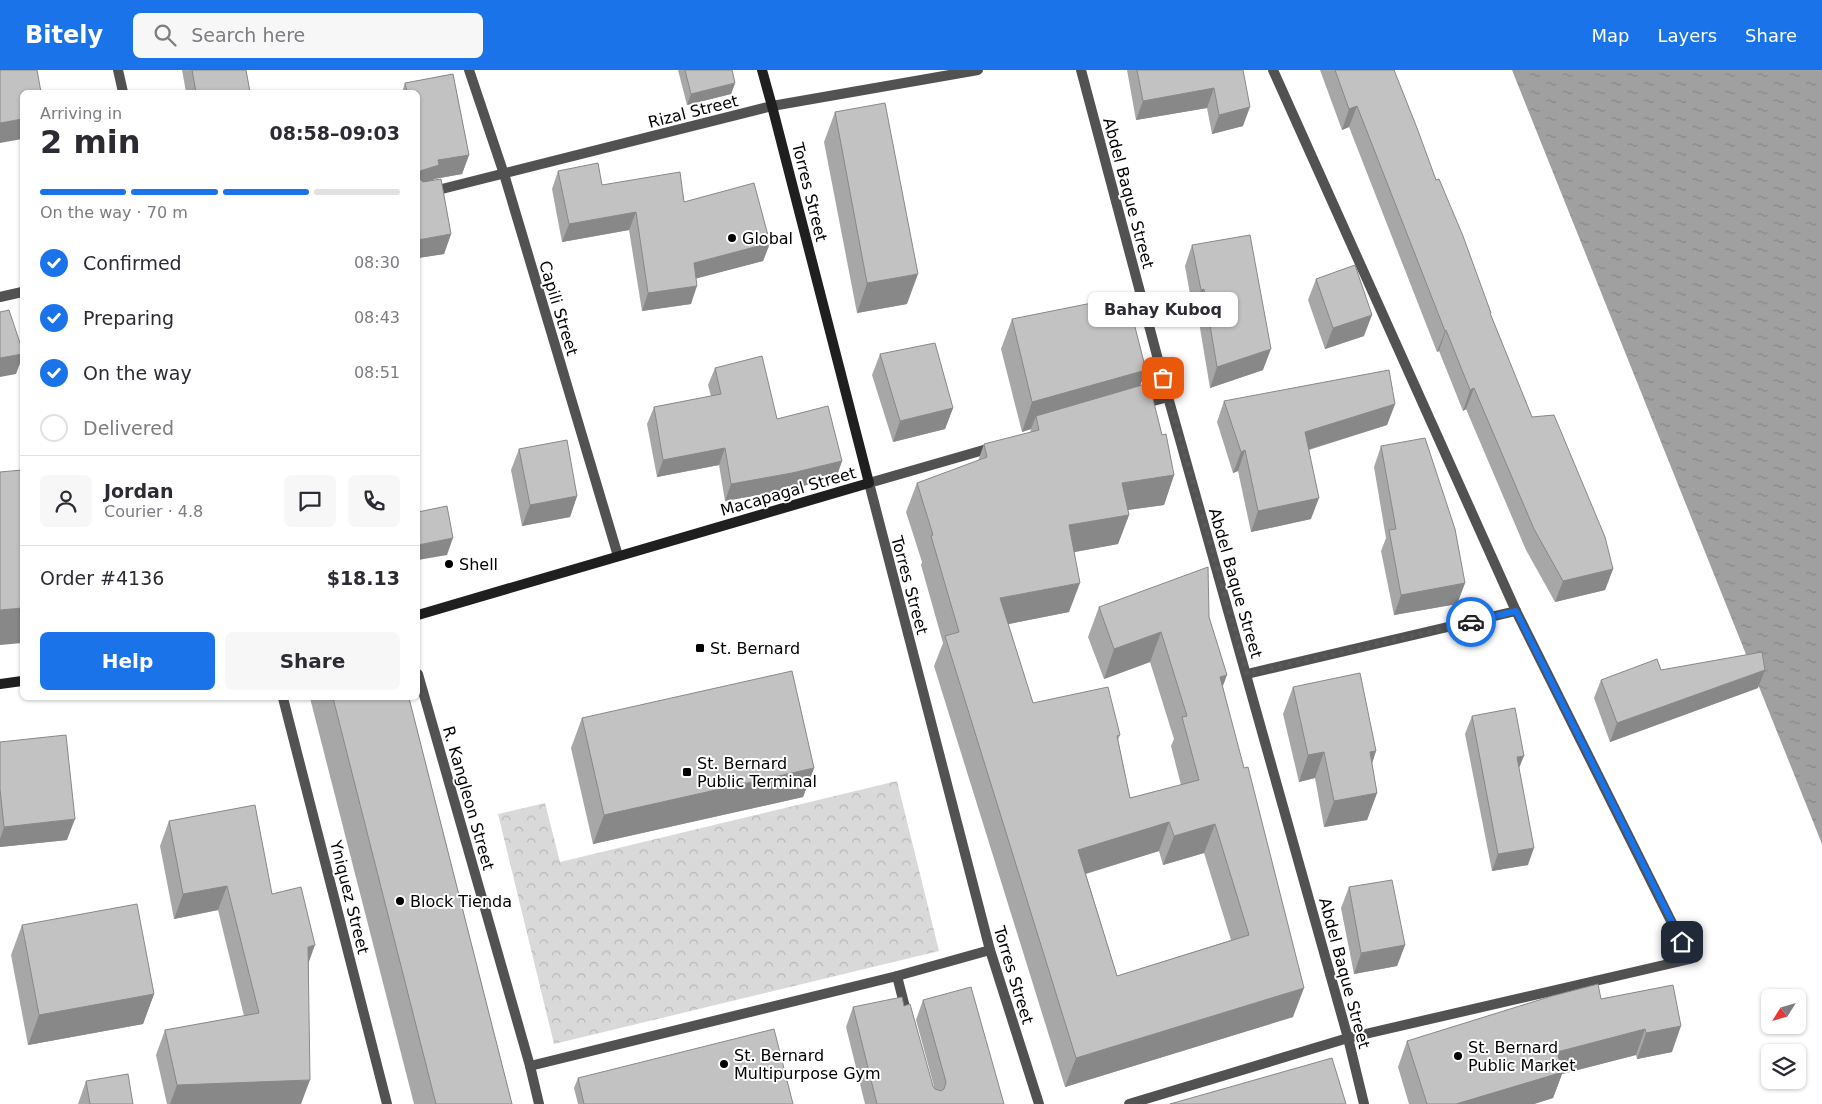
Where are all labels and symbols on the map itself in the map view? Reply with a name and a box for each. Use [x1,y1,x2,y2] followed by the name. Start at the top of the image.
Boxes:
[646,91,740,132] street label: Rizal Street
[1099,116,1158,271] street label: Abdel Baque Street
[788,140,831,244] street label: Torres Street
[742,229,793,248] place label: Global
[726,232,738,244] marker: Global
[535,258,582,358] street label: Capili Street
[1088,293,1238,328] callout: Bahay Kuboq
[1142,357,1184,399] pin
[718,463,858,520] street label: Macapagal Street
[1205,506,1266,660] street label: Abdel Baque Street
[887,533,932,636] street label: Torres Street
[459,555,498,574] place label: Shell
[443,558,455,570] marker: Shell
[1446,597,1496,647] courier
[710,639,800,658] place label: St. Bernard
[694,642,706,654] marker: St. Bernard
[439,724,498,872] street label: R. Kangleon Street
[697,754,817,791] place label: St. Bernard Public Terminal
[681,766,693,778] marker: St. Bernard Public Terminal
[326,837,373,956] street label: Yniquez Street
[410,892,512,911] place label: Block Tienda
[394,895,406,907] marker: Block Tienda
[1315,896,1374,1051] street label: Abdel Baque Street
[1661,921,1703,963] pin
[989,923,1037,1026] street label: Torres Street
[1761,989,1806,1034] north arrow
[1468,1038,1575,1075] place label: St. Bernard Public Market
[734,1046,881,1083] place label: St. Bernard Multipurpose Gym
[1452,1050,1464,1062] marker: St. Bernard Public Market
[718,1058,730,1070] marker: St. Bernard Multipurpose Gym

